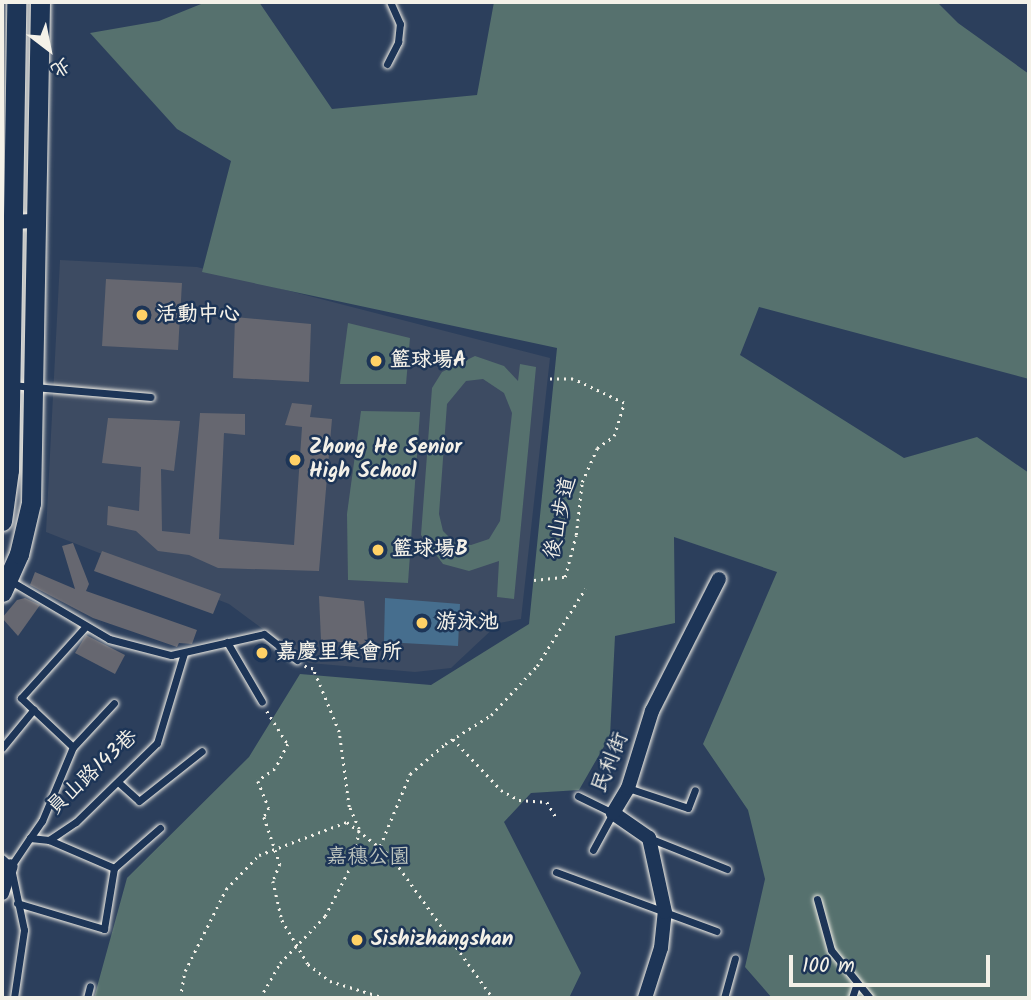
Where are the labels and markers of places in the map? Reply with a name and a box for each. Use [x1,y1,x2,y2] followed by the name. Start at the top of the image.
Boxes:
[156,302,240,328] place label: 活動中心
[134,307,150,323] marker: 活動中心
[390,348,466,374] place label: 籃球場A
[368,353,384,369] marker: 籃球場A
[309,435,462,485] place label: Zhong He Senior High School
[287,452,303,468] marker: Zhong He Senior High School
[392,537,468,563] place label: 籃球場B
[370,542,386,558] marker: 籃球場B
[436,610,499,636] place label: 游泳池
[414,615,430,631] marker: 游泳池
[276,640,402,666] place label: 嘉慶里集會所
[254,645,270,661] marker: 嘉慶里集會所
[371,927,513,953] place label: Sishizhangshan
[349,932,365,948] marker: Sishizhangshan

